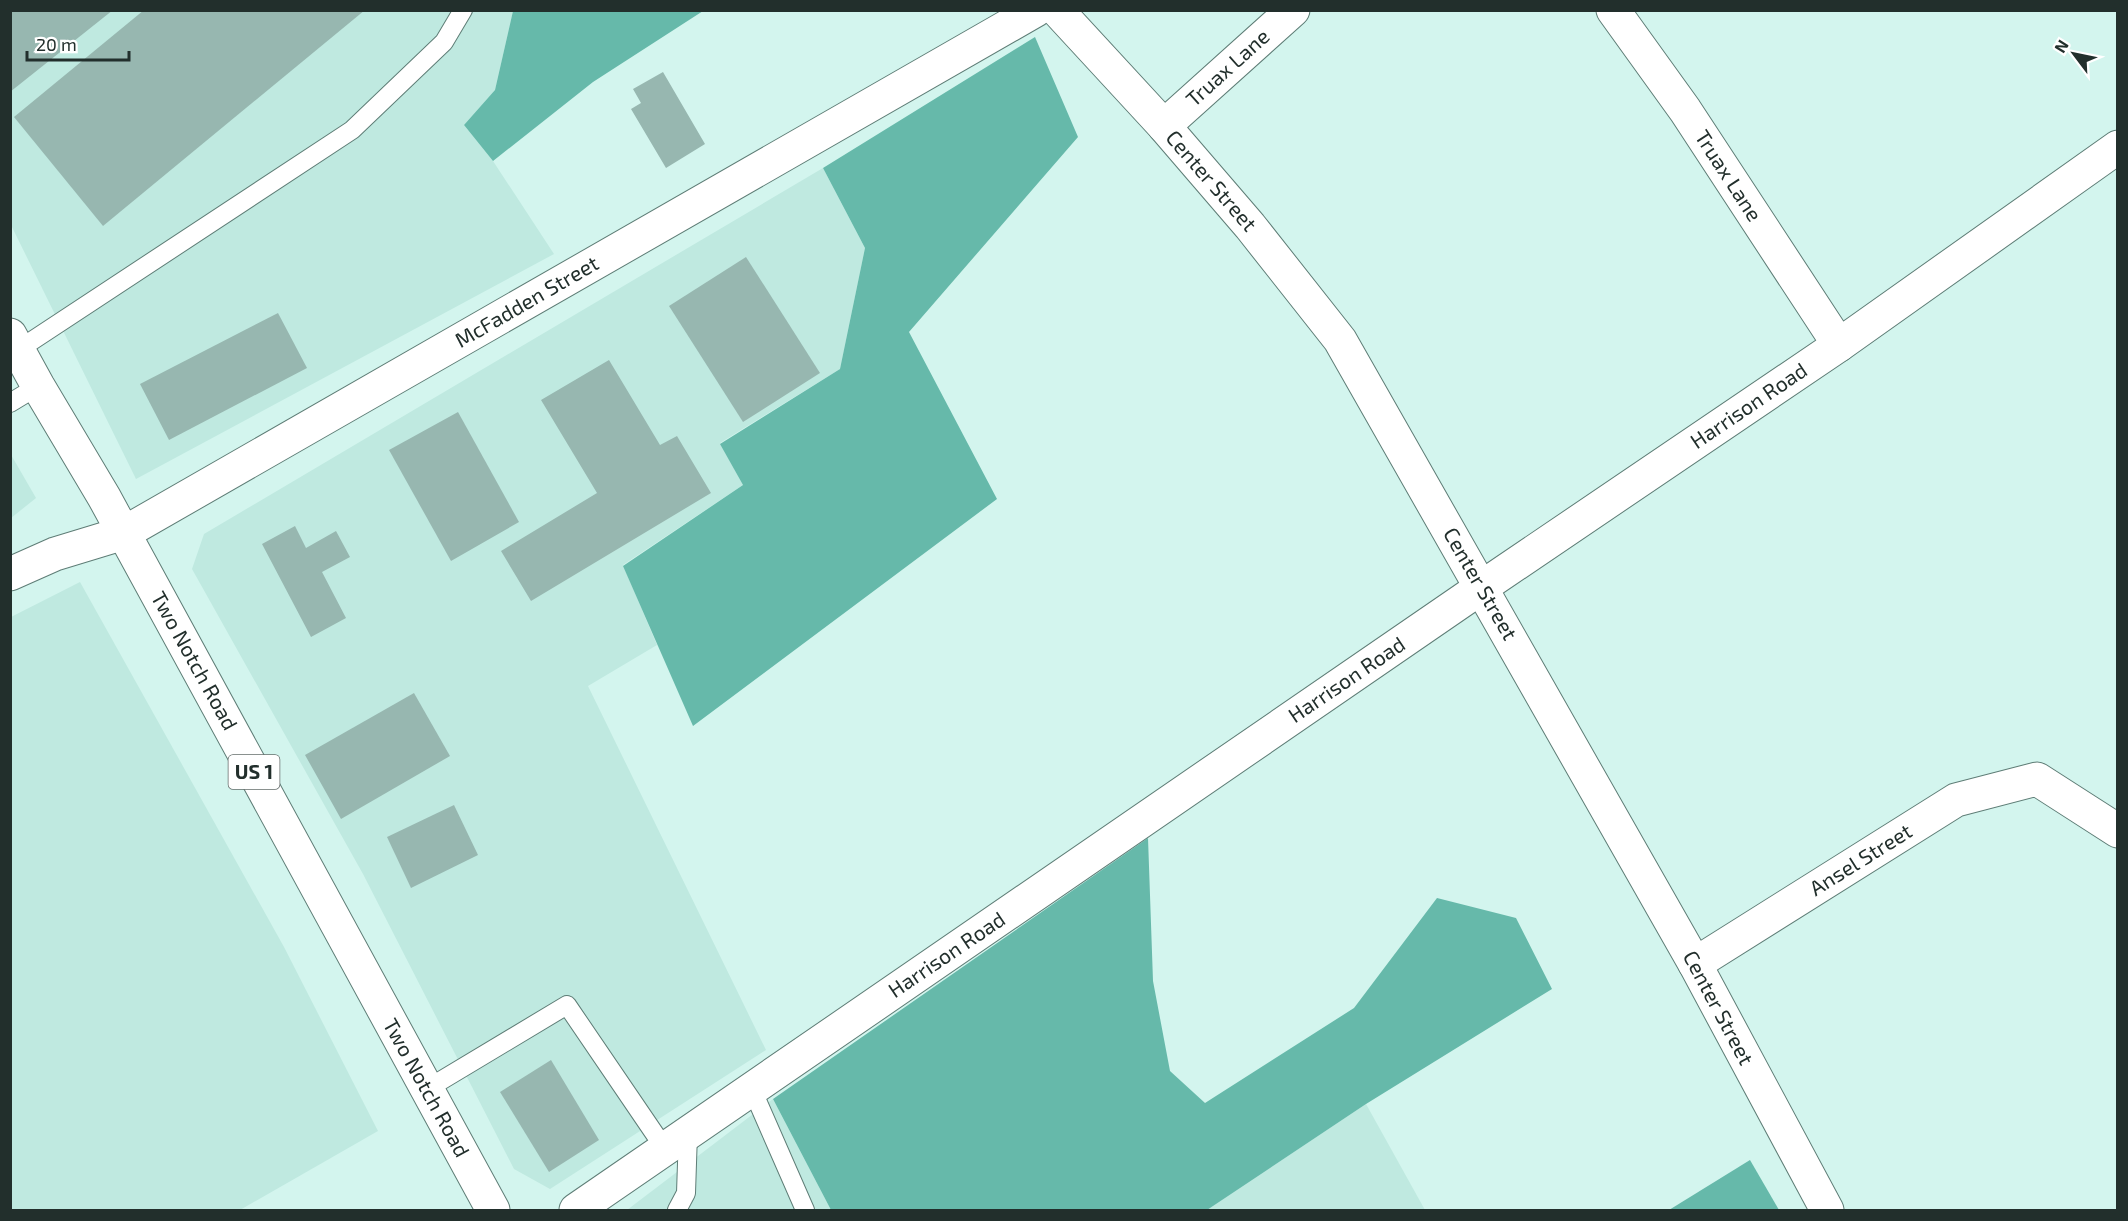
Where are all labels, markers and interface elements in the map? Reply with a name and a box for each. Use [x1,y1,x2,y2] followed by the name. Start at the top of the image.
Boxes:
[1180,23,1274,111] street label: Truax Lane
[27,24,129,62] scale bar
[2044,24,2104,84] north arrow
[36,33,77,55] text: 20 m
[2050,36,2072,56] text: N
[1161,124,1263,236] street label: Center Street
[1691,125,1768,225] street label: Truax Lane
[450,249,602,352] street label: McFadden Street
[1685,357,1811,453] street label: Harrison Road
[1439,523,1524,644] street label: Center Street
[147,587,244,734] street label: Two Notch Road
[1283,631,1409,727] street label: Harrison Road
[228,755,280,789] road number: US 1
[1804,817,1916,900] street label: Ansel Street
[883,906,1009,1002] street label: Harrison Road
[1679,946,1760,1069] street label: Center Street
[379,1014,476,1161] street label: Two Notch Road

